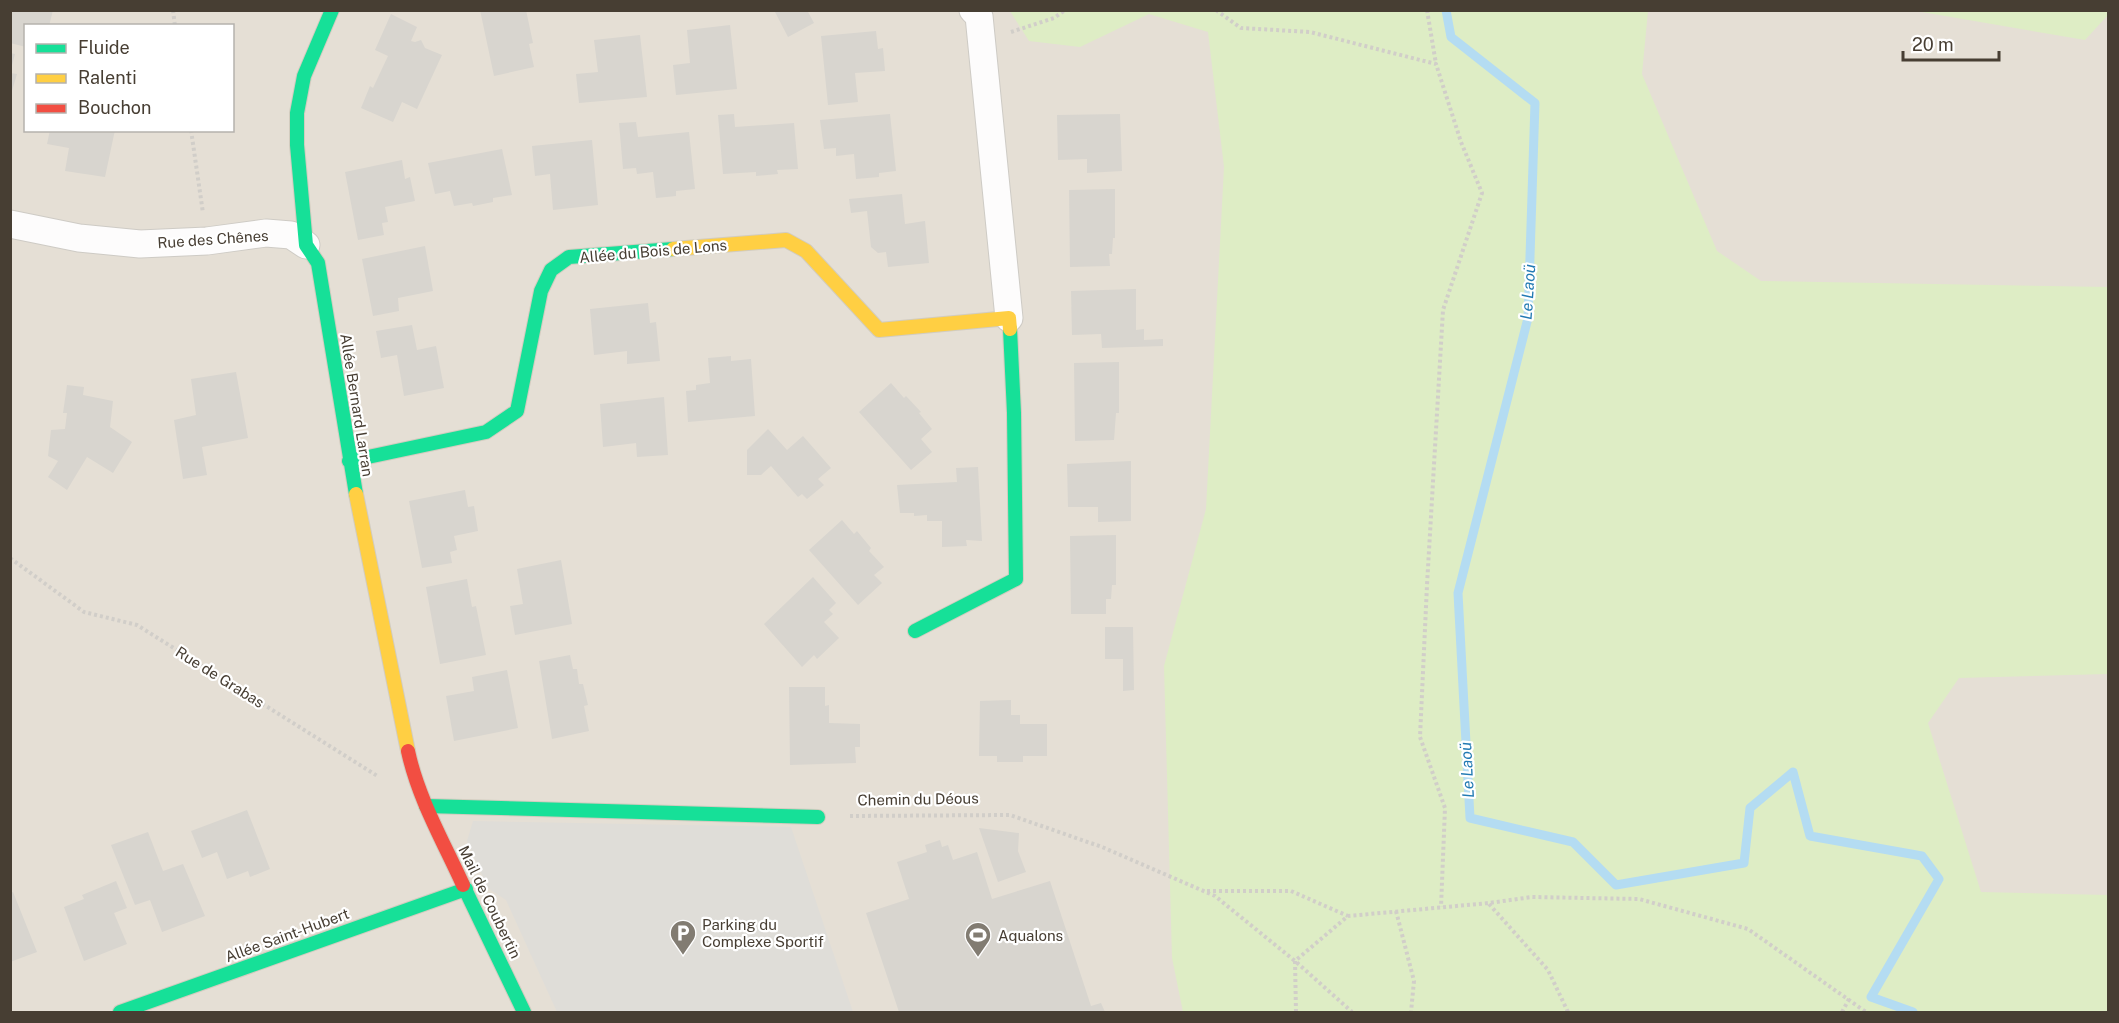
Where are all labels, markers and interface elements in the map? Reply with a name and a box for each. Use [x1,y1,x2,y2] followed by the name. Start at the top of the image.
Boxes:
[24,24,234,132] legend
[1903,24,1999,62] scale bar
[1912,34,1954,55] text: 20 m
[78,37,130,58] text: Fluide
[78,67,137,88] text: Ralenti
[78,97,151,118] text: Bouchon
[157,227,269,251] street label: Rue des Chênes
[578,236,728,266] street label: Allée du Bois de Lons
[1517,263,1539,321] water label: Le Laoü
[337,332,377,478] street label: Allée Bernard Larran
[173,643,267,711] street label: Rue de Grabas
[1456,742,1478,798] water label: Le Laoü
[857,789,979,809] street label: Chemin du Déous
[455,843,525,961] street label: Mail de Coubertin
[223,905,351,965] street label: Allée Saint-Hubert
[702,916,824,950] place label: Parking du Complexe Sportif
[668,918,698,956] parking icon: Parking du Complexe Sportif
[963,920,993,958] sports icon: Aqualons
[998,927,1063,944] place label: Aqualons

